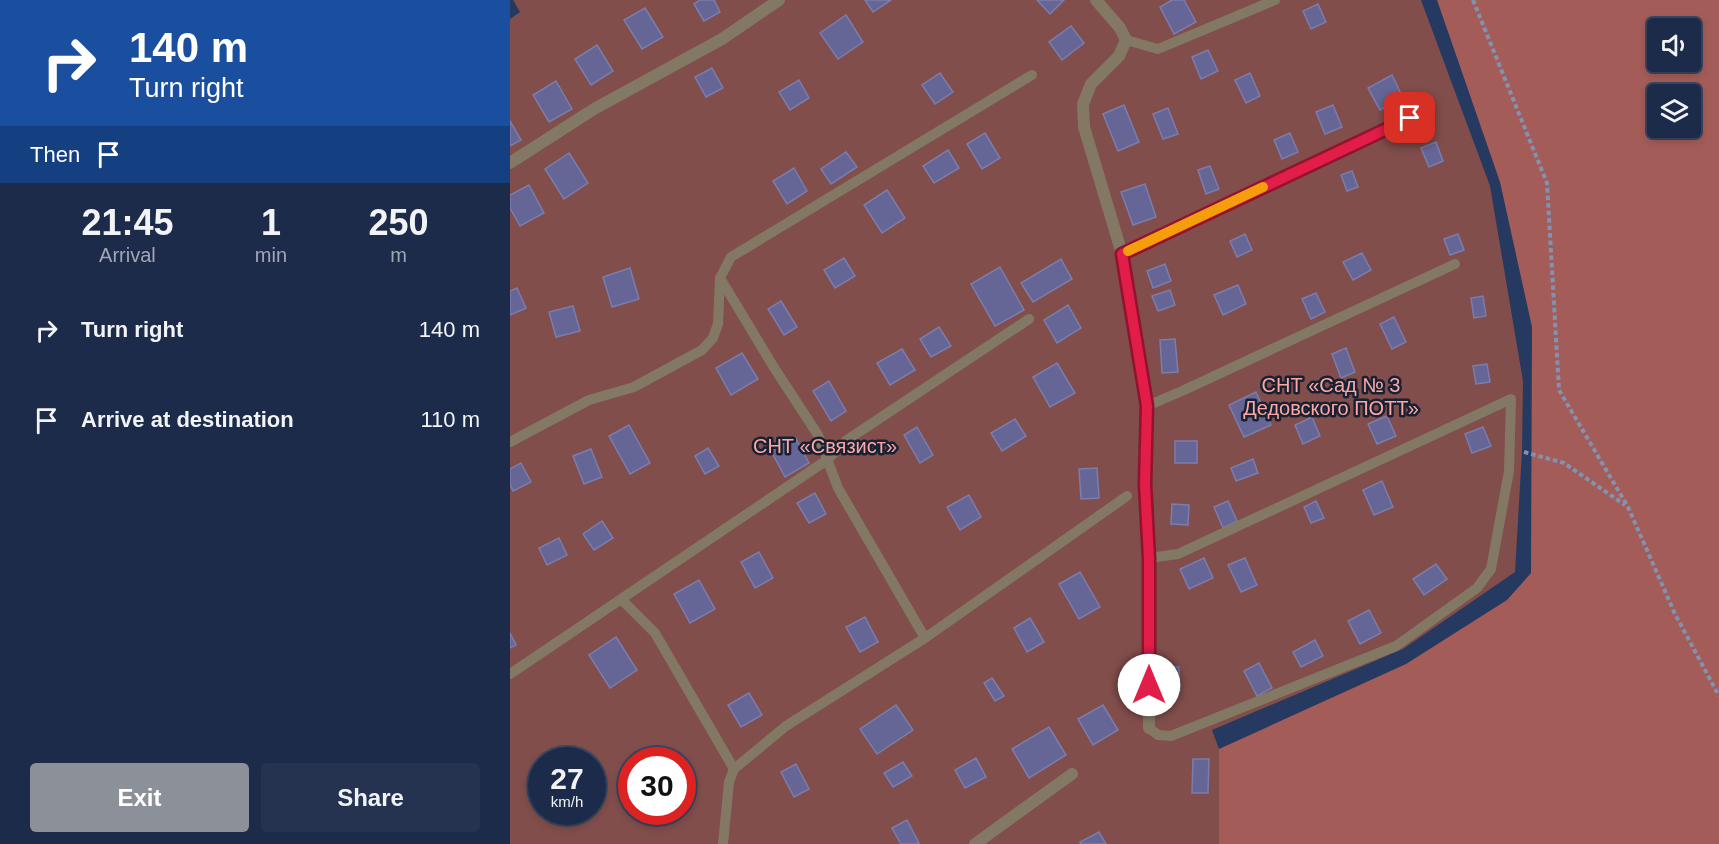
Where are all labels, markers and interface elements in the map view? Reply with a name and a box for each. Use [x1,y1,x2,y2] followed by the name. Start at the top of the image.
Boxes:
[1647,18,1701,138] map controls
[1647,18,1701,72] button: sound
[30,24,108,102] icon: right
[129,24,248,71] text: 140 m
[129,73,244,103] text: Turn right
[1647,84,1701,138] button: layers
[1384,92,1435,143] pin
[1393,101,1426,134] icon: arrive
[92,138,125,171] icon: arrive
[30,142,80,167] text: Then
[81,202,173,243] text: 21:45
[261,202,281,243] text: 1
[368,202,429,243] text: 250
[99,244,156,266] text: Arrival
[255,244,287,266] text: min
[390,244,407,266] text: m
[30,314,63,347] icon: right
[81,317,183,342] text: Turn right
[419,317,480,342] text: 140 m
[1243,374,1419,419] park label: СНТ «Сад № 3 Дедовского ПОТТ»
[30,404,63,437] icon: arrive
[81,407,294,432] text: Arrive at destination
[420,407,480,432] text: 110 m
[753,435,897,457] park label: СНТ «Связист»
[1117,653,1181,717] position arrow
[618,747,696,825] speed limit sign: 30
[550,762,584,795] text: 27
[30,763,249,832] button: Exit
[261,763,480,832] button: Share
[551,793,583,810] text: km/h

